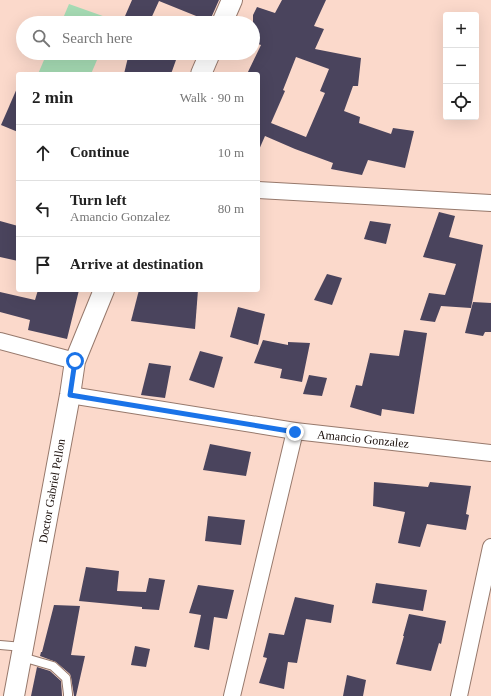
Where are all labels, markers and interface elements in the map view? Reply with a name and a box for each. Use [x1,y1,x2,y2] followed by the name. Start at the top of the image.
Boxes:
[443,12,479,120] map controls
[443,12,479,48] button: +
[16,16,260,60] search box
[30,27,52,49] icon: search
[62,30,132,46] text: Search here
[443,48,479,84] button: −
[443,84,479,120] button: locate
[32,88,73,107] text: 2 min
[180,90,244,105] text: Walk · 90 m
[32,142,54,164] icon: ahead
[70,144,129,160] text: Continue
[218,145,244,160] text: 10 m
[70,192,127,208] text: Turn left
[32,198,54,220] icon: left
[218,201,244,216] text: 80 m
[70,209,170,224] text: Amancio Gonzalez
[32,254,54,276] icon: arrive
[70,256,203,272] text: Arrive at destination
[66,352,84,370] route start
[286,423,304,441] route end
[316,427,410,451] street label: Amancio Gonzalez
[36,438,68,544] street label: Doctor Gabriel Pellon

